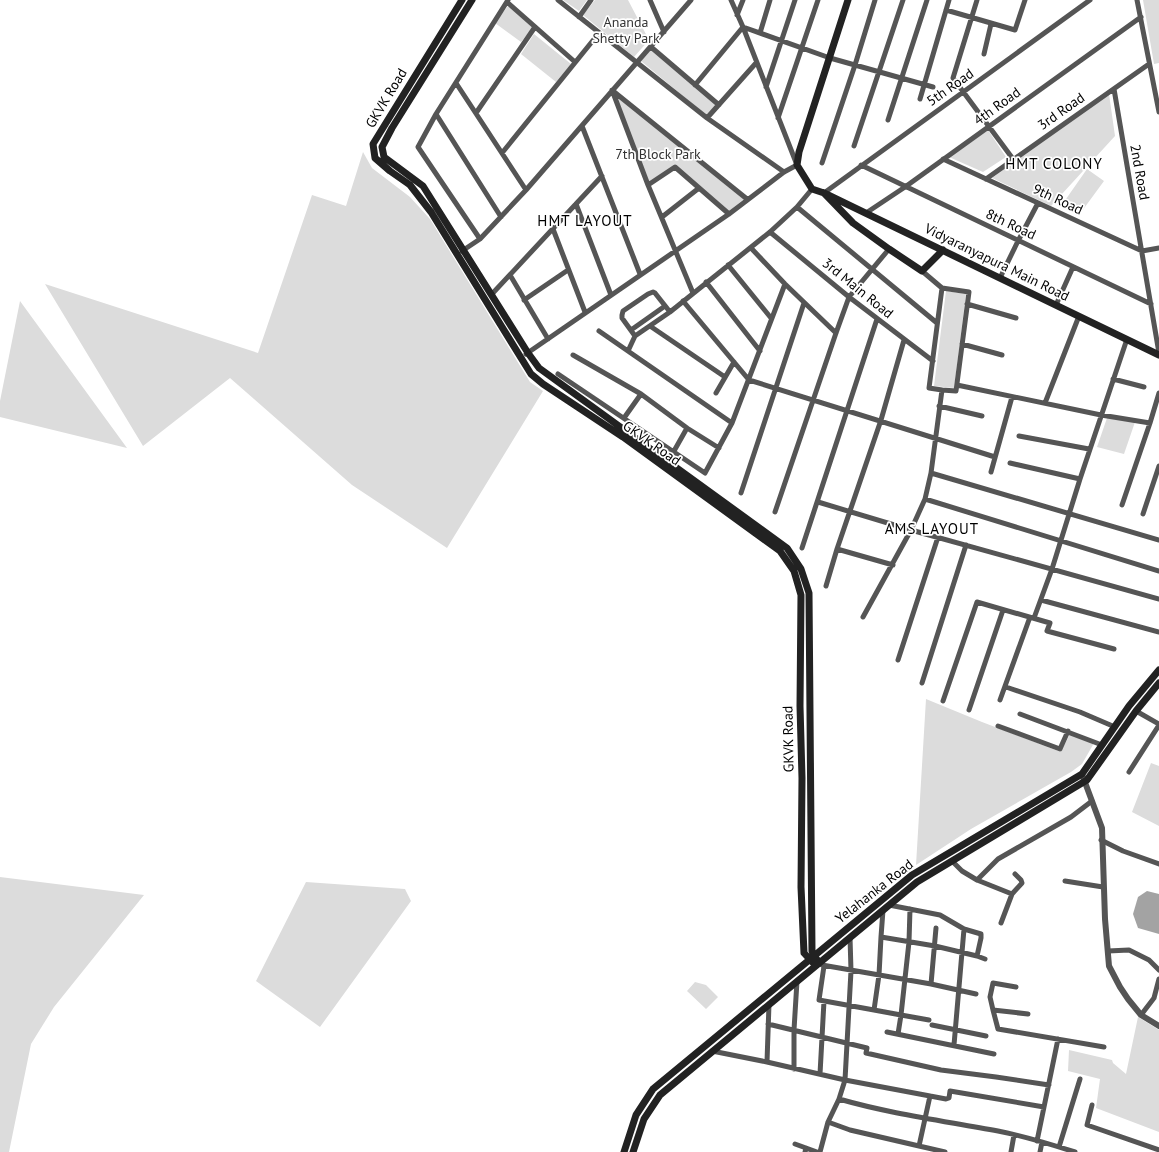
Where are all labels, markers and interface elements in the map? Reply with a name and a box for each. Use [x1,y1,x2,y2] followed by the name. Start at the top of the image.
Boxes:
[592,13,660,47] park label: Ananda Shetty Park
[923,64,977,110] street label: 5th Road
[361,65,411,131] street label: GKVK Road
[970,83,1024,129] street label: 4th Road
[1034,88,1088,134] street label: 3rd Road
[1126,143,1154,201] street label: 2nd Road
[615,145,701,163] park label: 7th Block Park
[1005,154,1103,173] district label: HMT COLONY
[1030,180,1086,218] street label: 9th Road
[983,205,1039,243] street label: 8th Road
[537,211,633,230] district label: HMT LAYOUT
[921,219,1072,305] street label: Vidyaranyapura Main Road
[819,254,897,322] street label: 3rd Main Road
[620,417,684,469] street label: GKVK Road
[885,519,979,538] district label: AMS LAYOUT
[778,706,798,772] street label: GKVK Road
[831,855,917,927] street label: Yelahanka Road

